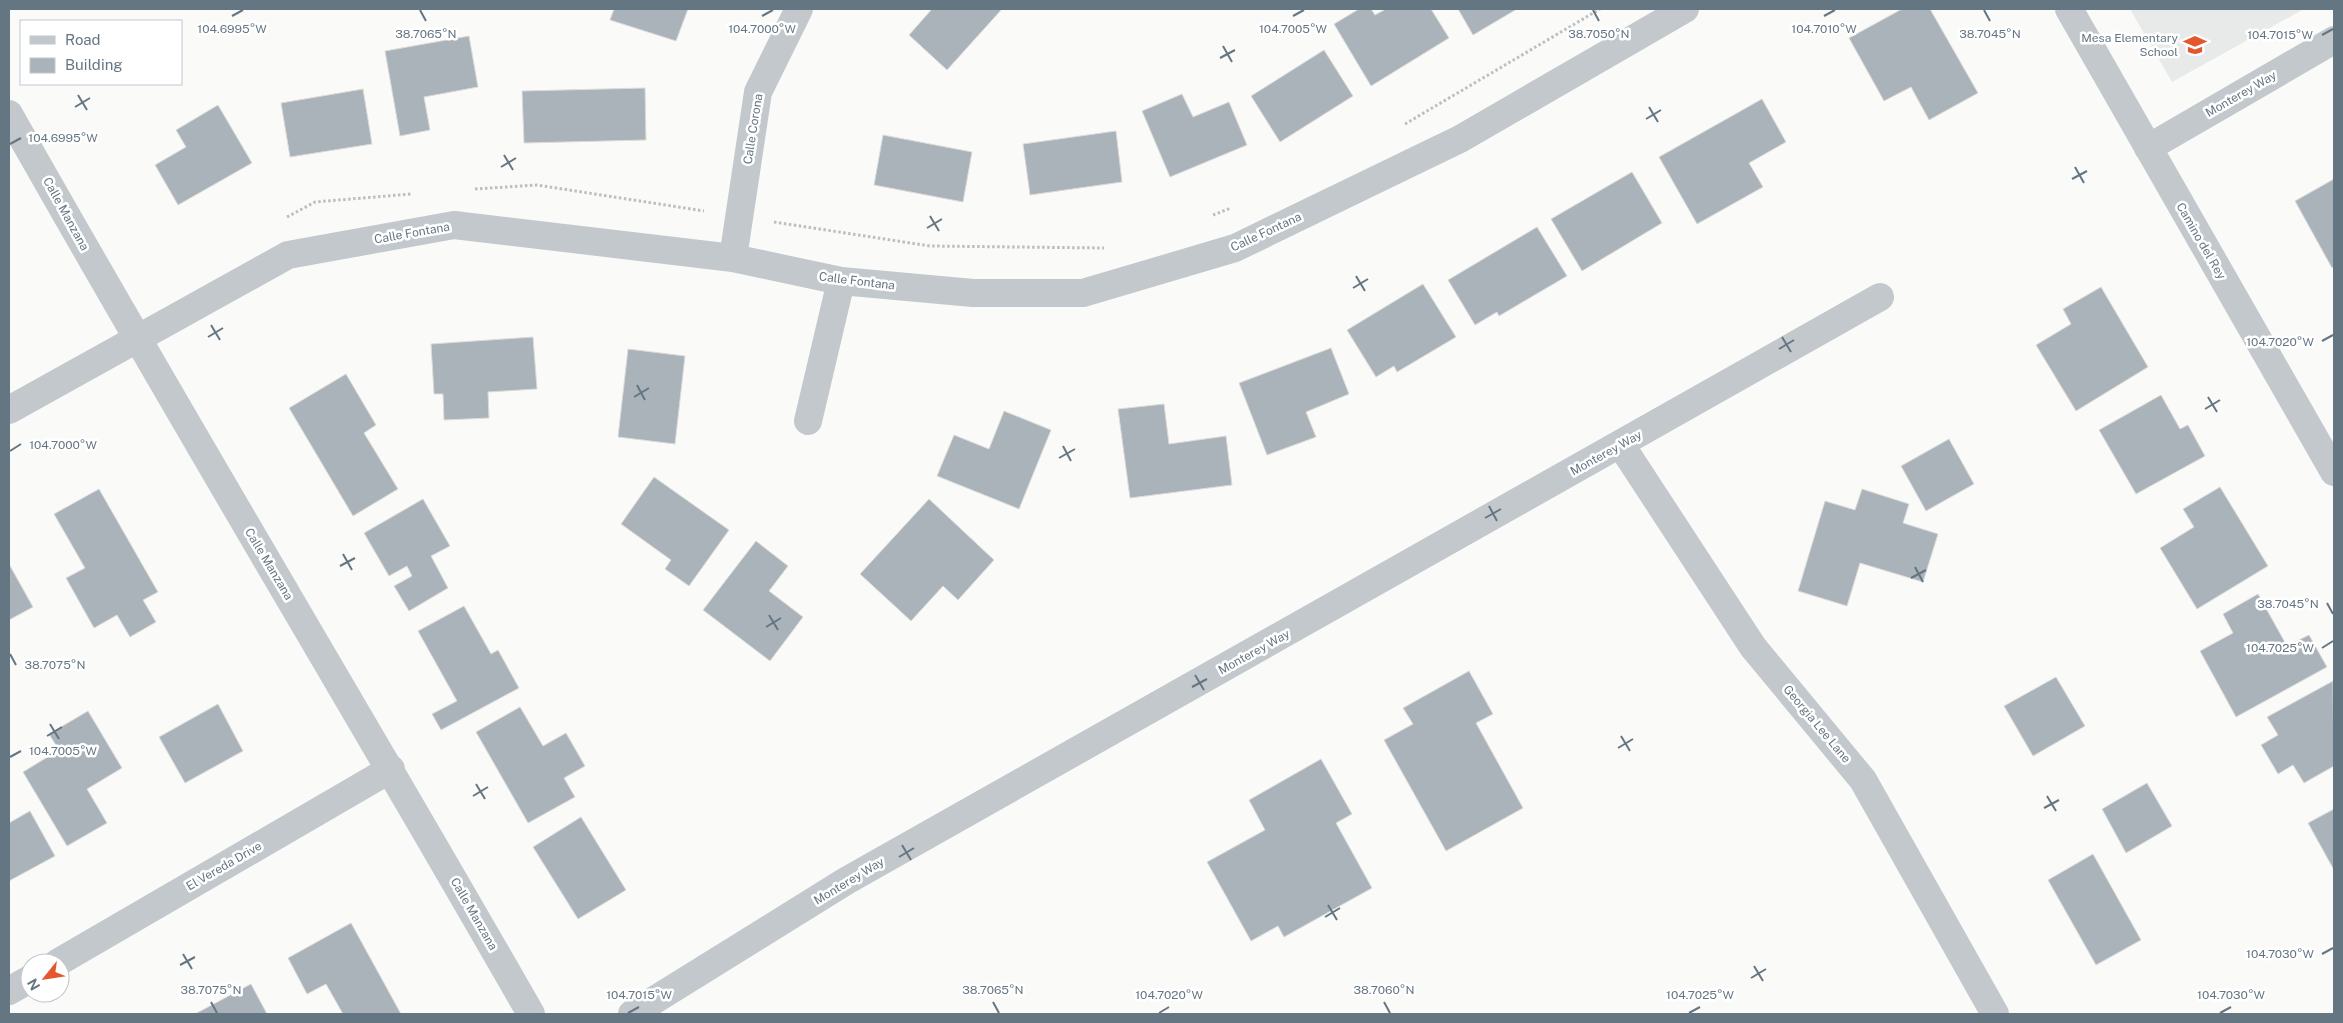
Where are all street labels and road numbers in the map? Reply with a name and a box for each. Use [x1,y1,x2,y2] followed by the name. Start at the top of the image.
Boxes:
[2203,68,2279,120] street label: Monterey Way
[741,93,765,165] street label: Calle Corona
[40,175,92,253] street label: Calle Manzana
[2173,200,2229,282] street label: Camino del Rey
[1228,210,1304,254] street label: Calle Fontana
[373,219,451,247] street label: Calle Fontana
[818,269,896,293] street label: Calle Fontana
[1568,427,1645,478] street label: Monterey Way
[242,526,296,602] street label: Calle Manzana
[1216,626,1293,677] street label: Monterey Way
[1780,682,1854,766] street label: Georgia Lee Lane
[184,839,264,893] street label: El Vereda Drive
[811,854,887,907] street label: Monterey Way
[448,875,500,953] street label: Calle Manzana

